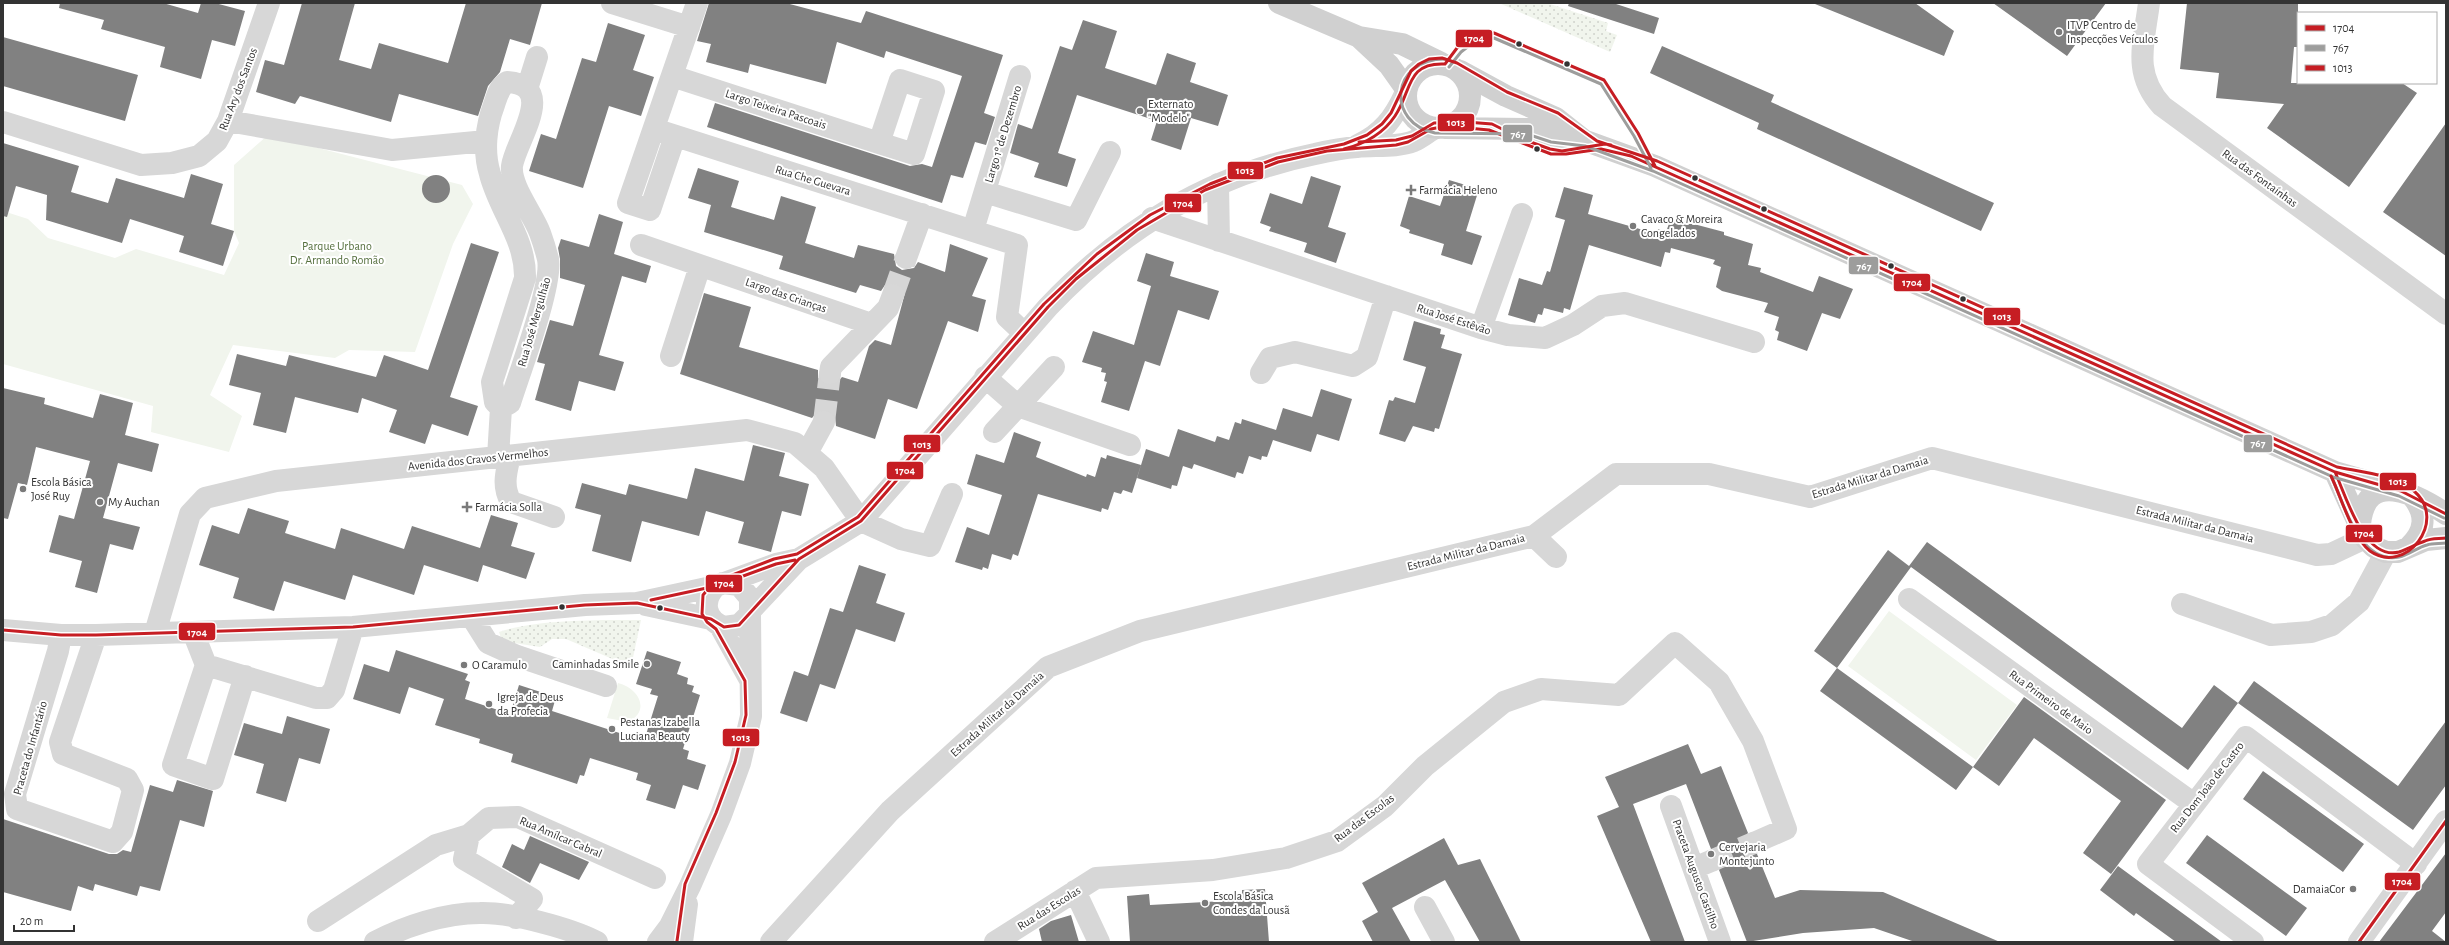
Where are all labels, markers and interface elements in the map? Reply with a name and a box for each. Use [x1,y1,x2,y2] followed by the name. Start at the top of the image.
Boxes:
[2297,12,2437,84] legend
[2067,19,2158,45] place label: ITVP Centro de Inspecções Veículos
[2333,22,2354,34] text: 1704
[2054,27,2064,37] marker: ITVP Centro de Inspecções Veículos
[1455,29,1493,48] line badge: 1704
[1464,33,1484,44] text: 1704
[1514,39,1524,49] unlabelled marker
[2333,42,2349,54] text: 767
[217,46,260,132] street label: Rua Ary dos Santos
[1562,59,1572,69] unlabelled marker
[2333,62,2353,74] text: 1013
[983,84,1024,184] street label: Largo 1º de Dezembro
[724,87,828,131] street label: Largo Teixeira Pascoais
[1148,98,1193,124] place label: Externato "Modelo"
[1135,106,1145,116] marker: Externato "Modelo"
[1437,113,1475,132] line badge: 1013
[1447,117,1465,128] text: 1013
[1502,124,1533,143] line badge: 767
[1511,129,1526,140] text: 767
[1532,144,1542,154] unlabelled marker
[2220,147,2300,209] street label: Rua das Fontaínhas
[1227,161,1264,180] line badge: 1013
[774,163,853,197] street label: Rua Che Guevara
[1236,165,1254,176] text: 1013
[1690,173,1700,183] unlabelled marker
[1419,184,1498,196] place label: Farmácia Heleno
[1406,185,1416,195] marker: Farmácia Heleno
[1164,193,1202,213] line badge: 1704
[1173,198,1193,209] text: 1704
[1759,204,1769,214] unlabelled marker
[1641,213,1723,239] place label: Cavaco & Moreira Congelados
[1628,221,1638,231] marker: Cavaco & Moreira Congelados
[290,240,384,266] park label: Parque Urbano Dr. Armando Romão
[1848,256,1879,275] line badge: 767
[1857,261,1872,272] text: 767
[1886,261,1896,271] unlabelled marker
[1893,273,1931,292] line badge: 1704
[744,275,828,315] street label: Largo das Crianças
[515,276,553,368] street label: Rua José Mergulhão
[1902,277,1922,288] text: 1704
[1958,294,1968,304] unlabelled marker
[1415,301,1493,337] street label: Rua José Estêvão
[1983,307,2021,326] line badge: 1013
[1993,311,2011,322] text: 1013
[903,434,941,453] line badge: 1013
[2243,434,2273,453] line badge: 767
[2251,438,2266,449] text: 767
[913,439,931,450] text: 1013
[407,446,549,472] street label: Avenida dos Cravos Vermelhos
[1810,453,1930,500] street label: Estrada Militar da Damaia
[886,461,924,480] line badge: 1704
[895,465,915,476] text: 1704
[2379,472,2417,491] line badge: 1013
[31,476,92,503] place label: Escola Básica José Ruy
[2389,476,2407,487] text: 1013
[18,484,28,494] marker: Escola Básica José Ruy
[108,496,160,509] place label: My Auchan
[95,497,105,507] marker: My Auchan
[475,501,543,513] place label: Farmácia Solla
[462,502,472,512] marker: Farmácia Solla
[2135,504,2256,545] street label: Estrada Militar da Damaia
[2345,524,2383,543] line badge: 1704
[2354,528,2374,539] text: 1704
[1406,531,1527,572] street label: Estrada Militar da Damaia
[705,574,743,593] line badge: 1704
[714,578,734,589] text: 1704
[557,602,567,612] unlabelled marker
[655,603,665,613] unlabelled marker
[178,622,216,641] line badge: 1704
[187,627,207,638] text: 1704
[552,658,639,670] place label: Caminhadas Smile
[472,659,527,671] place label: O Caramulo
[642,659,652,669] marker: Caminhadas Smile
[459,660,469,670] marker: O Caramulo
[2007,668,2095,736] street label: Rua Primeiro de Maio
[948,669,1046,759] street label: Estrada Militar da Damaia
[497,691,563,717] place label: Igreja de Deus da Profecia
[484,699,494,709] marker: Igreja de Deus da Profecia
[11,700,49,796] street label: Praceta do Infantário
[620,716,700,743] place label: Pestanas Izabella Luciana Beauty
[607,724,617,734] marker: Pestanas Izabella Luciana Beauty
[722,728,760,747] line badge: 1013
[732,732,750,743] text: 1013
[2168,739,2246,835] street label: Rua Dom João de Castro
[1332,792,1396,844] street label: Rua das Escolas
[518,814,604,860] street label: Rua Amílcar Cabral
[1671,818,1721,930] street label: Praceta Augusto Castilho
[1719,841,1774,868] place label: Cervejaria Montejunto
[1706,849,1716,859] marker: Cervejaria Montejunto
[2384,872,2421,891] line badge: 1704
[2392,876,2412,887] text: 1704
[2293,883,2345,895] place label: DamaiaCor
[1015,884,1083,932] street label: Rua das Escolas
[2348,884,2358,894] marker: DamaiaCor
[1213,890,1290,916] place label: Escola Básica Condes da Lousã
[1200,898,1210,908] marker: Escola Básica Condes da Lousã
[14,907,74,933] scale bar
[20,915,43,927] text: 20 m

